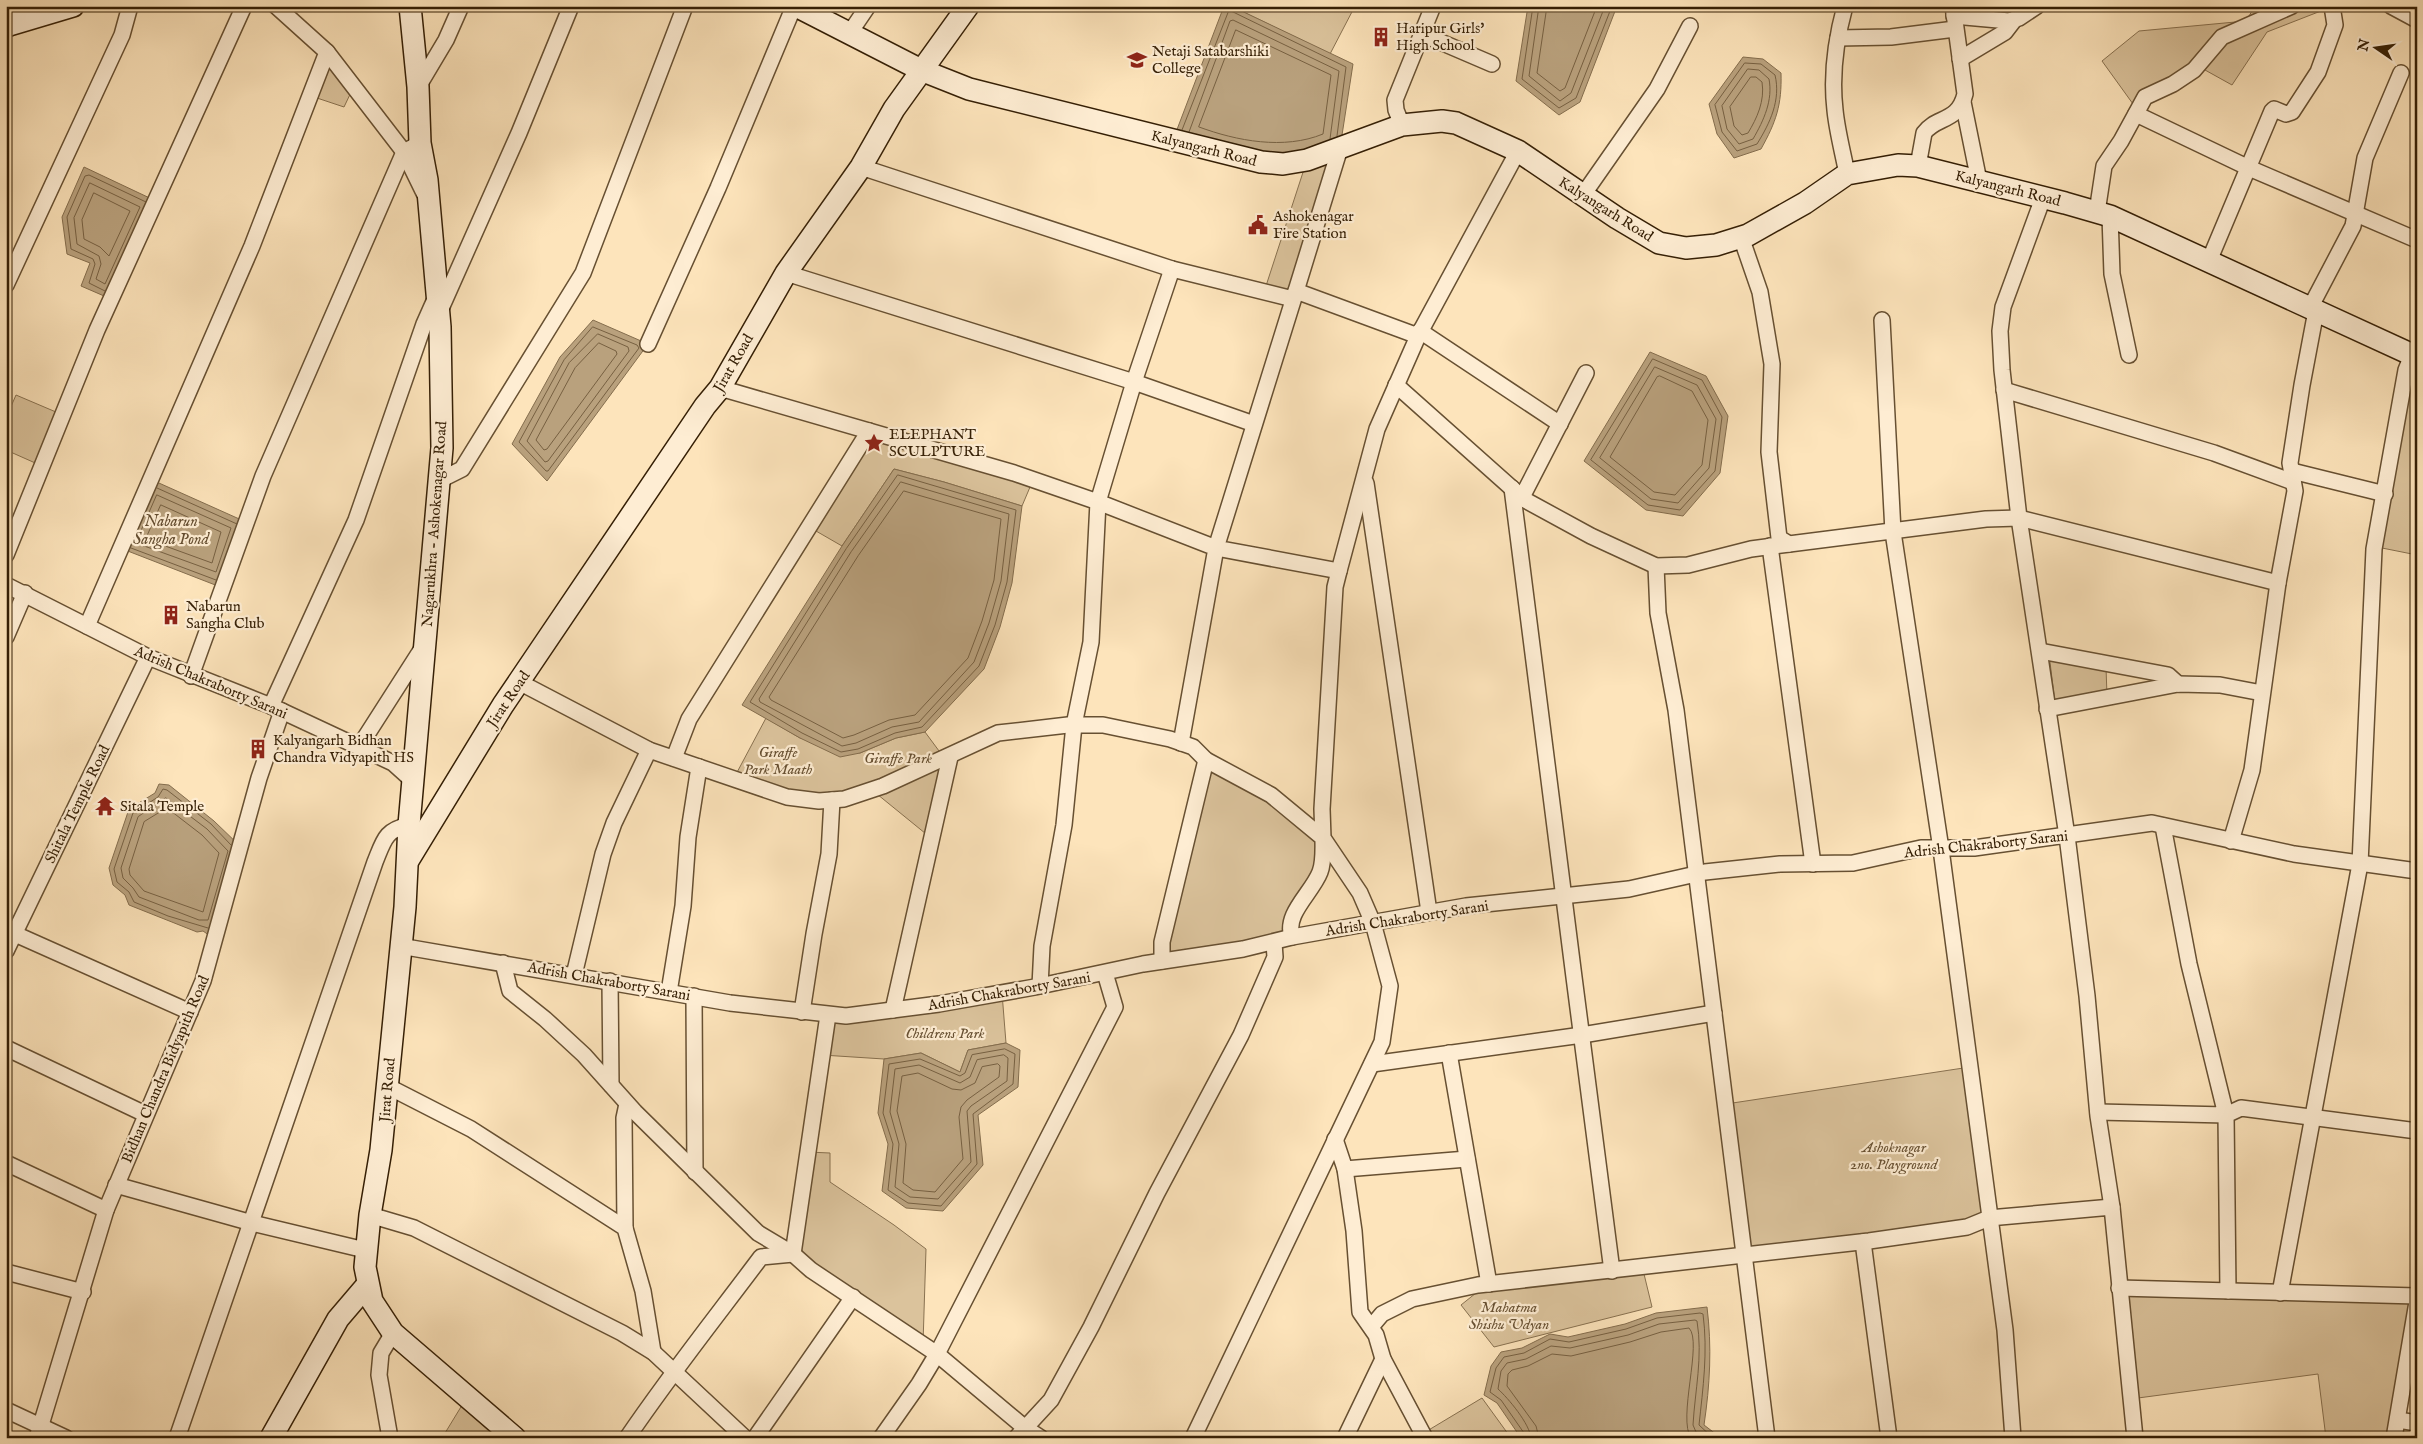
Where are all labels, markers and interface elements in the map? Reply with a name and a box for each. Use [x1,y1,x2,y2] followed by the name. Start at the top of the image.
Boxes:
[1396,19,1484,55] place label: Haripur Girls' High School
[2350,22,2400,72] north arrow
[1370,26,1392,48] building icon: Haripur Girls' High School
[2354,37,2374,54] text: N
[1152,42,1269,78] place label: Netaji Satabarshiki College
[1126,49,1148,71] school or university icon: Netaji Satabarshiki College
[1149,126,1260,171] street label: Kalyangarh Road
[1953,166,2064,211] street label: Kalyangarh Road
[1555,173,1658,247] street label: Kalyangarh Road
[1272,207,1354,243] place label: Ashokenagar Fire Station
[1247,214,1269,236] public building icon: Ashokenagar Fire Station
[708,330,758,398] street label: Jirat Road
[418,419,451,628] street label: Nagarukhra - Ashokenagar Road
[889,425,985,461] place label: ELEPHANT SCULPTURE
[863,432,885,454] place icon: ELEPHANT SCULPTURE
[133,512,211,550] water label: Nabarun Sangha Pond
[186,597,265,633] place label: Nabarun Sangha Club
[160,604,182,626] building icon: Nabarun Sangha Club
[130,641,290,723] street label: Adrish Chakraborty Sarani
[481,666,535,733] street label: Jirat Road
[273,731,414,767] place label: Kalyangarh Bidhan Chandra Vidyapith HS
[247,738,269,760] building icon: Kalyangarh Bidhan Chandra Vidyapith HS
[41,741,115,867] street label: Shitala Temple Road
[744,743,813,779] park label: Giraffe Park Maath
[864,749,932,768] park label: Giraffe Park
[94,795,116,817] temple icon: Sitala Temple
[120,797,204,816] place label: Sitala Temple
[1902,826,2069,863] street label: Adrish Chakraborty Sarani
[1323,896,1490,941] street label: Adrish Chakraborty Sarani
[525,958,692,1005] street label: Adrish Chakraborty Sarani
[925,968,1092,1015] street label: Adrish Chakraborty Sarani
[117,972,214,1166] street label: Bidhan Chandra Bidyapith Road
[905,1024,985,1043] park label: Childrens Park
[375,1056,400,1125] street label: Jirat Road
[1850,1138,1939,1175] park label: Ashoknagar 2no. Playground
[1469,1298,1549,1334] park label: Mahatma Shishu Udyan

